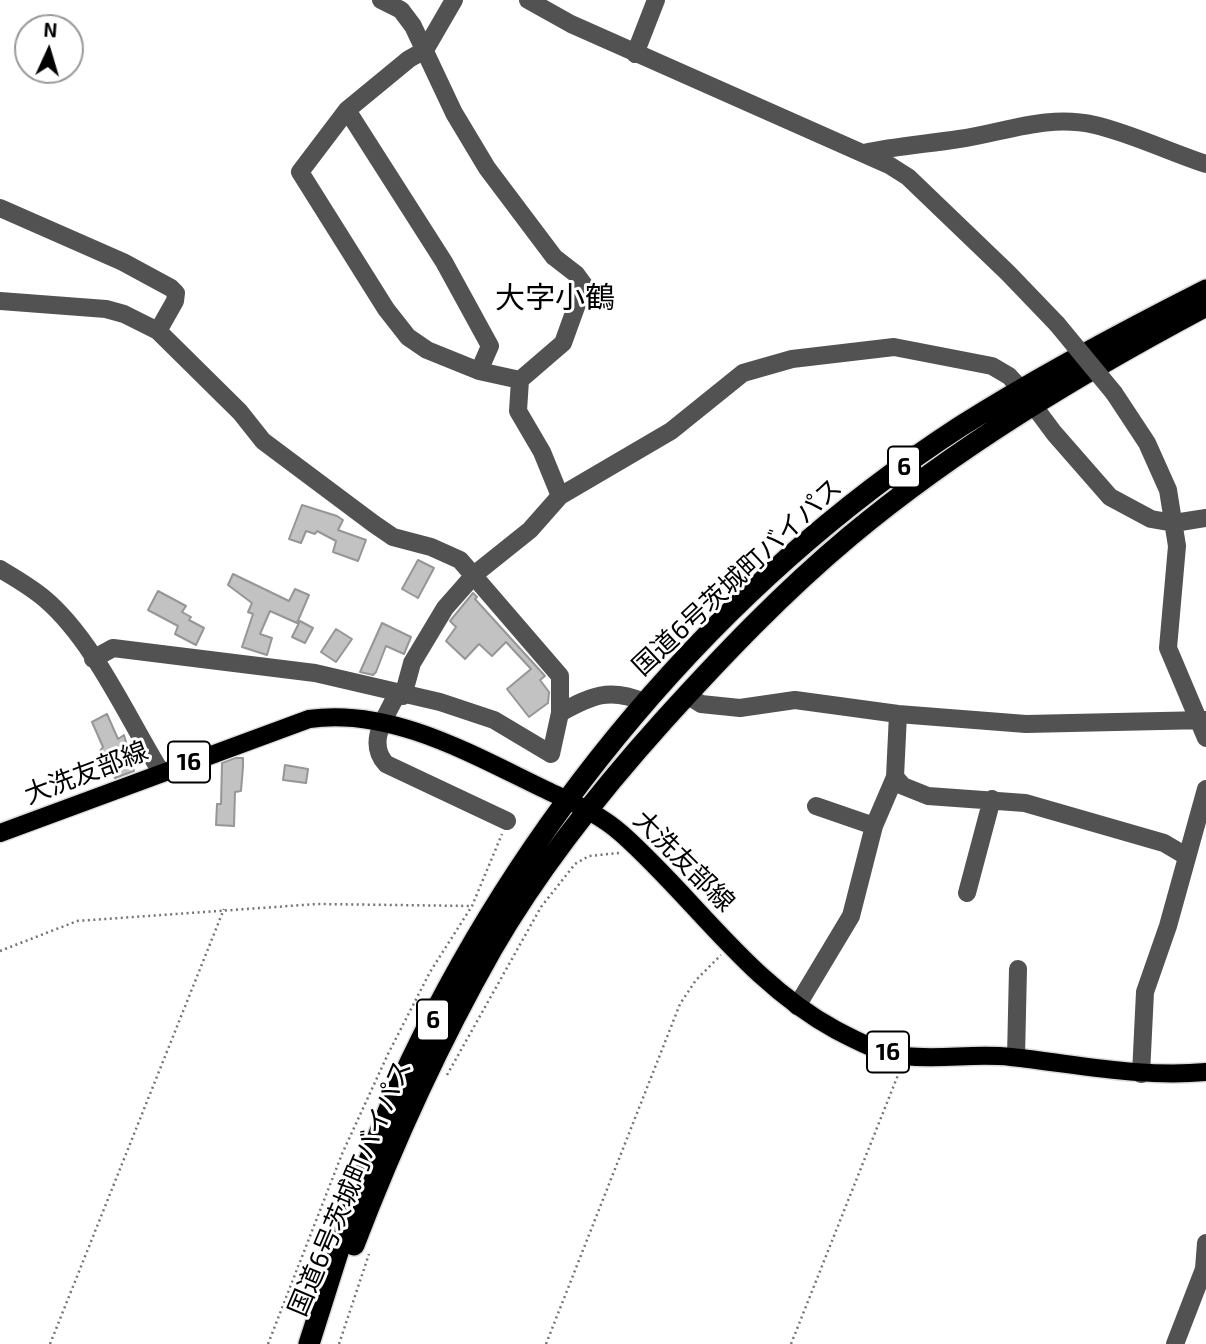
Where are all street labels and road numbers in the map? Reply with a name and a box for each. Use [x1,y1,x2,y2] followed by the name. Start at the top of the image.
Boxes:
[888,446,920,488] road number: 6
[626,472,848,682] street label: 国道6号茨城町バイパス
[20,735,152,811] street label: 大洗友部線
[168,742,210,782] road number: 16
[627,804,741,918] street label: 大洗友部線
[417,1000,449,1040] road number: 6
[867,1032,909,1072] road number: 16
[282,1055,418,1321] street label: 国道6号茨城町バイパス

